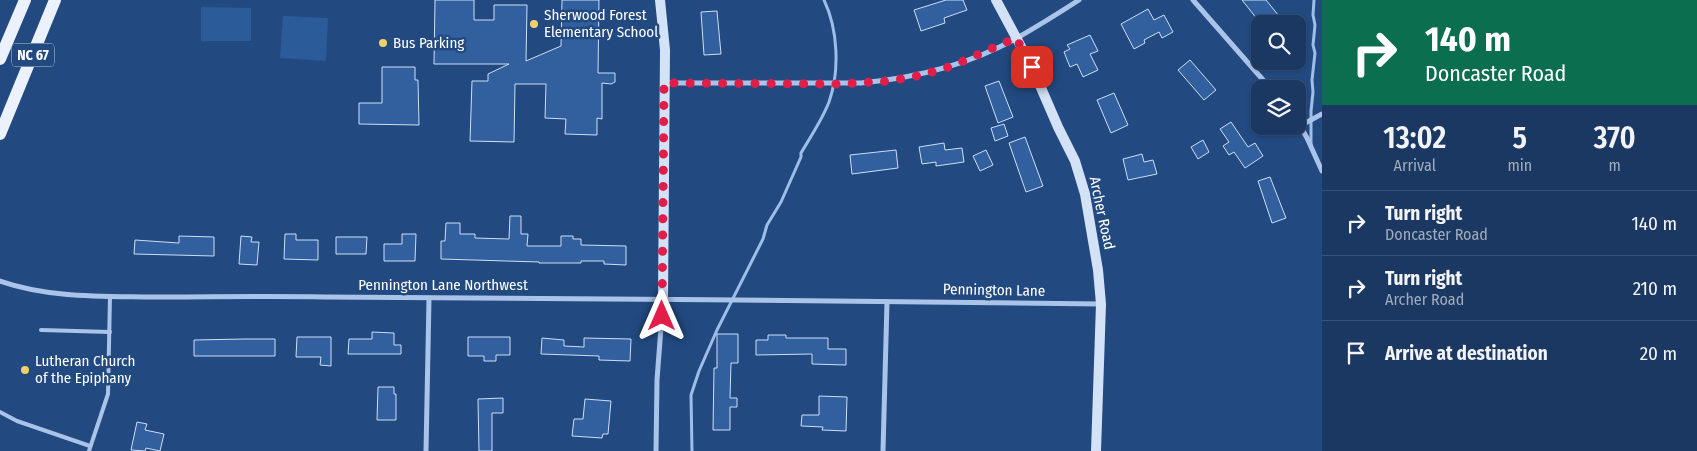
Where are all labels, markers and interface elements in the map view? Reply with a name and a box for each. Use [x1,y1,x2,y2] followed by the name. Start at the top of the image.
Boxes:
[544,6,658,41] place label: Sherwood Forest Elementary School
[1251,15,1306,135] map controls
[1251,15,1306,70] button: search
[528,18,540,30] marker: Sherwood Forest Elementary School
[1425,18,1511,60] text: 140 m
[1342,20,1407,85] icon: right
[393,34,464,52] place label: Bus Parking
[377,37,389,49] marker: Bus Parking
[12,44,54,66] road number: NC 67
[1011,46,1053,88] pin
[1018,53,1046,81] icon: arrive
[1425,60,1566,87] text: Doncaster Road
[1251,80,1306,135] button: layers
[1383,120,1446,156] text: 13:02
[1513,120,1527,156] text: 5
[1593,120,1636,156] text: 370
[1393,156,1436,175] text: Arrival
[1507,156,1532,175] text: min
[1608,156,1621,175] text: m
[1085,175,1119,251] street label: Archer Road
[1385,202,1462,225] text: Turn right
[1342,209,1370,237] icon: right
[1631,212,1677,235] text: 140 m
[1385,225,1488,244] text: Doncaster Road
[1385,267,1462,290] text: Turn right
[1342,274,1370,302] icon: right
[358,276,528,294] street label: Pennington Lane Northwest
[1633,277,1677,300] text: 210 m
[943,280,1045,300] street label: Pennington Lane
[635,289,687,341] position arrow
[1385,290,1464,309] text: Archer Road
[1342,339,1370,367] icon: arrive
[1385,342,1548,365] text: Arrive at destination
[1640,342,1677,365] text: 20 m
[35,352,135,387] place label: Lutheran Church of the Epiphany
[19,364,31,376] marker: Lutheran Church of the Epiphany

